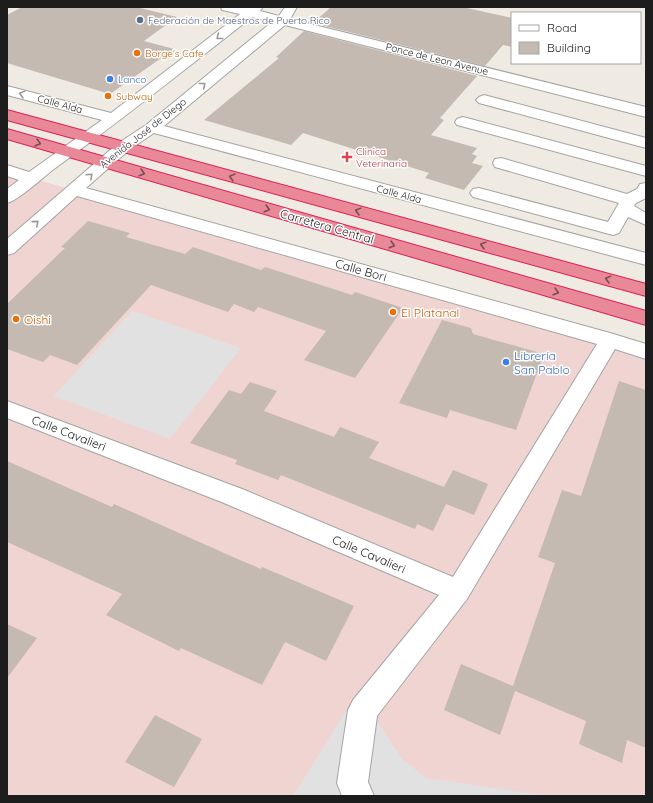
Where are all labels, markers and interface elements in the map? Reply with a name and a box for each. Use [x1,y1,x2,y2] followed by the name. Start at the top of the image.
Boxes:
[511,12,641,64] legend
[148,14,330,27] place label: Federación de Maestros de Puerto Rico
[135,15,145,25] marker: Federación de Maestros de Puerto Rico
[547,20,577,35] text: Road
[217,32,224,39] one-way arrow
[384,40,490,78] street label: Ponce de Leon Avenue
[547,40,591,55] text: Building
[145,47,204,60] place label: Borge's Cafe
[132,48,142,58] marker: Borge's Cafe
[118,73,146,86] place label: Lanco
[105,74,115,84] marker: Lanco
[199,83,206,90] one-way arrow
[19,90,26,99] one-way arrow
[116,90,153,103] place label: Subway
[103,91,113,101] marker: Subway
[36,92,84,116] street label: Calle Alda
[97,95,189,171] street label: Avenida José de Diego
[34,138,41,146] one-way arrow
[356,145,407,170] place label: Clinica Veterinaria
[341,151,353,163] marker: Clinica Veterinaria
[139,168,146,177] one-way arrow
[85,173,93,181] one-way arrow
[229,173,235,181] one-way arrow
[375,182,423,206] street label: Calle Alda
[264,204,271,213] one-way arrow
[278,205,376,247] street label: Carretera Central
[354,207,361,216] one-way arrow
[32,221,39,228] one-way arrow
[388,240,395,249] one-way arrow
[480,241,487,250] one-way arrow
[334,256,388,284] street label: Calle Bori
[605,275,612,284] one-way arrow
[553,287,560,296] one-way arrow
[401,305,459,320] place label: El Platanal
[388,307,398,317] marker: El Platanal
[24,312,51,327] place label: Oishi
[11,314,21,324] marker: Oishi
[514,348,570,377] place label: Librería San Pablo
[501,357,511,367] marker: Librería San Pablo
[30,412,108,454] street label: Calle Cavalieri
[330,532,408,576] street label: Calle Cavalieri

